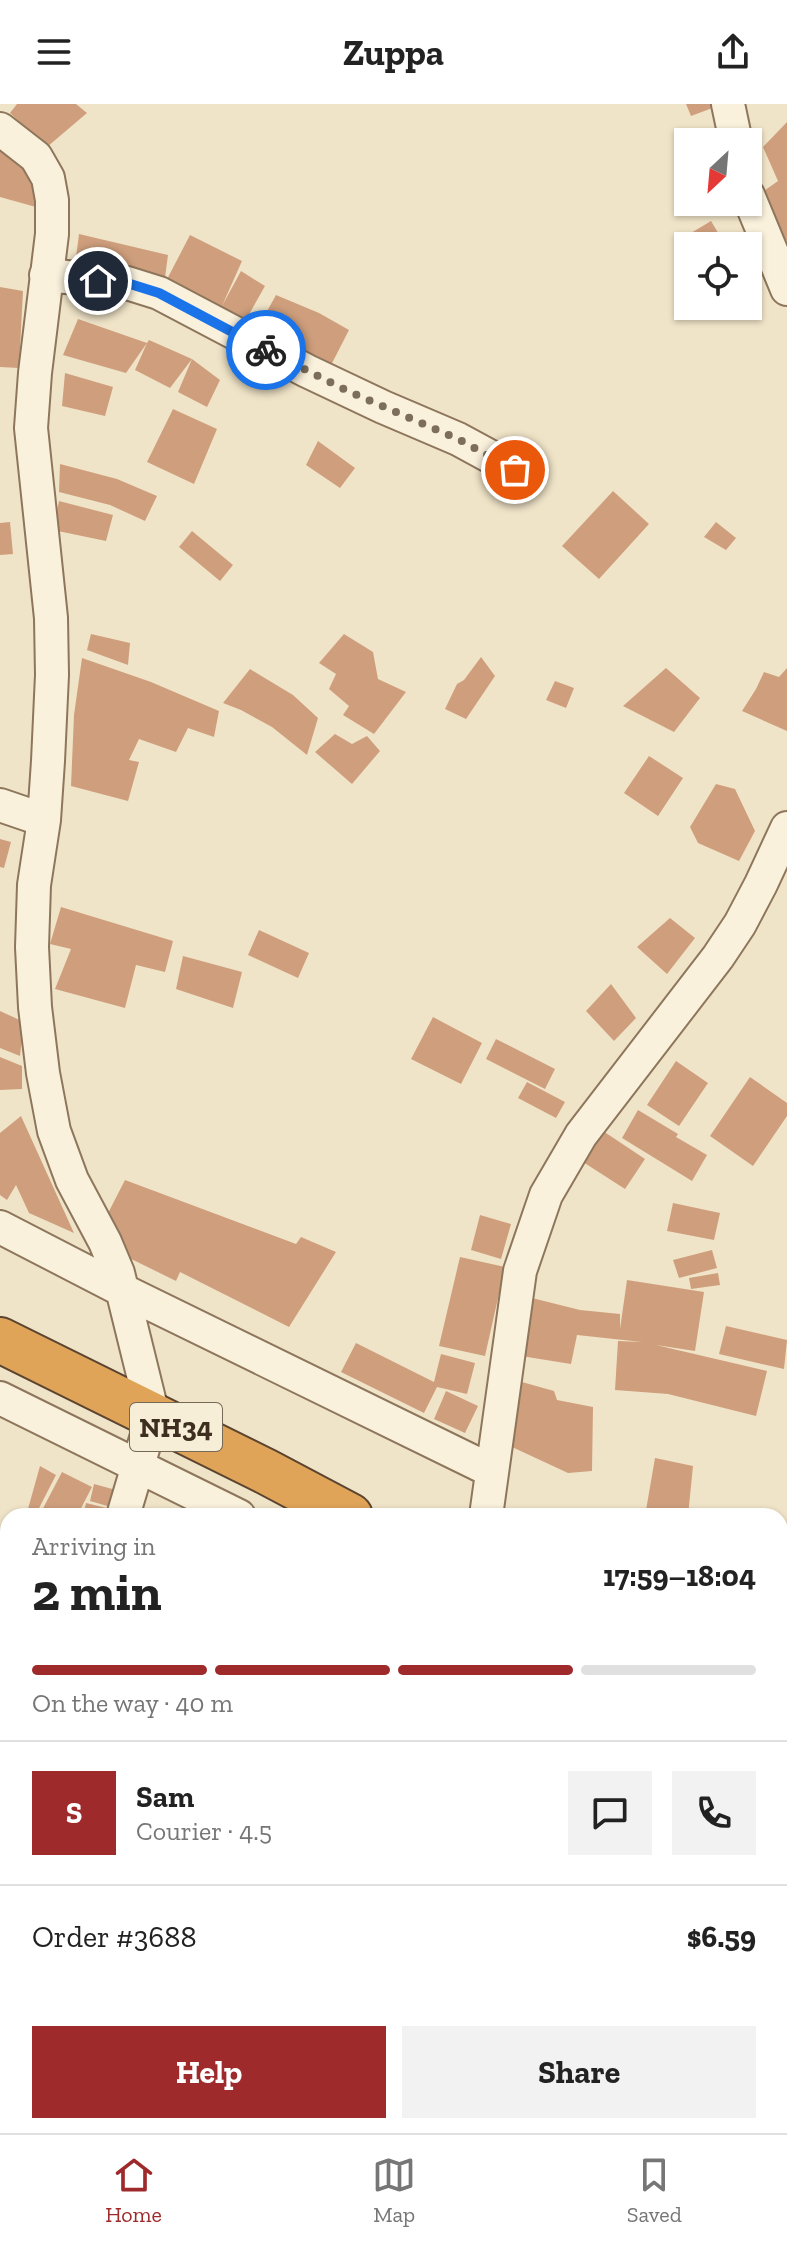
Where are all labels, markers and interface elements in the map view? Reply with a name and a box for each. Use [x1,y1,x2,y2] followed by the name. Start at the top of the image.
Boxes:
[32,30,76,74] icon: menu
[711,30,755,74] icon: share
[343,31,444,74] text: Zuppa
[674,128,762,216] north arrow
[674,128,762,320] map controls
[674,232,762,320] button: locate
[64,247,132,315] pin
[76,259,120,303] icon: home
[226,310,306,390] courier
[244,328,288,372] icon: bike
[481,436,549,504] pin
[493,448,537,492] icon: bag
[130,1403,222,1451] road number: NH34
[32,1530,155,1562] text: Arriving in
[603,1558,756,1594] text: 17:59–18:04
[32,1561,162,1623] text: 2 min
[32,1687,233,1719] text: On the way · 40 m
[568,1771,652,1855] button: chat
[672,1771,756,1855] button: phone
[136,1779,194,1815] text: Sam
[66,1795,82,1831] text: S
[136,1815,272,1847] text: Courier · 4.5
[32,1919,197,1955] text: Order #3688
[687,1919,756,1955] text: $6.59
[32,2026,386,2118] button: Help
[402,2026,756,2118] button: Share
[105,2153,162,2228] tab: Home
[372,2153,416,2228] tab: Map
[627,2153,682,2228] tab: Saved

